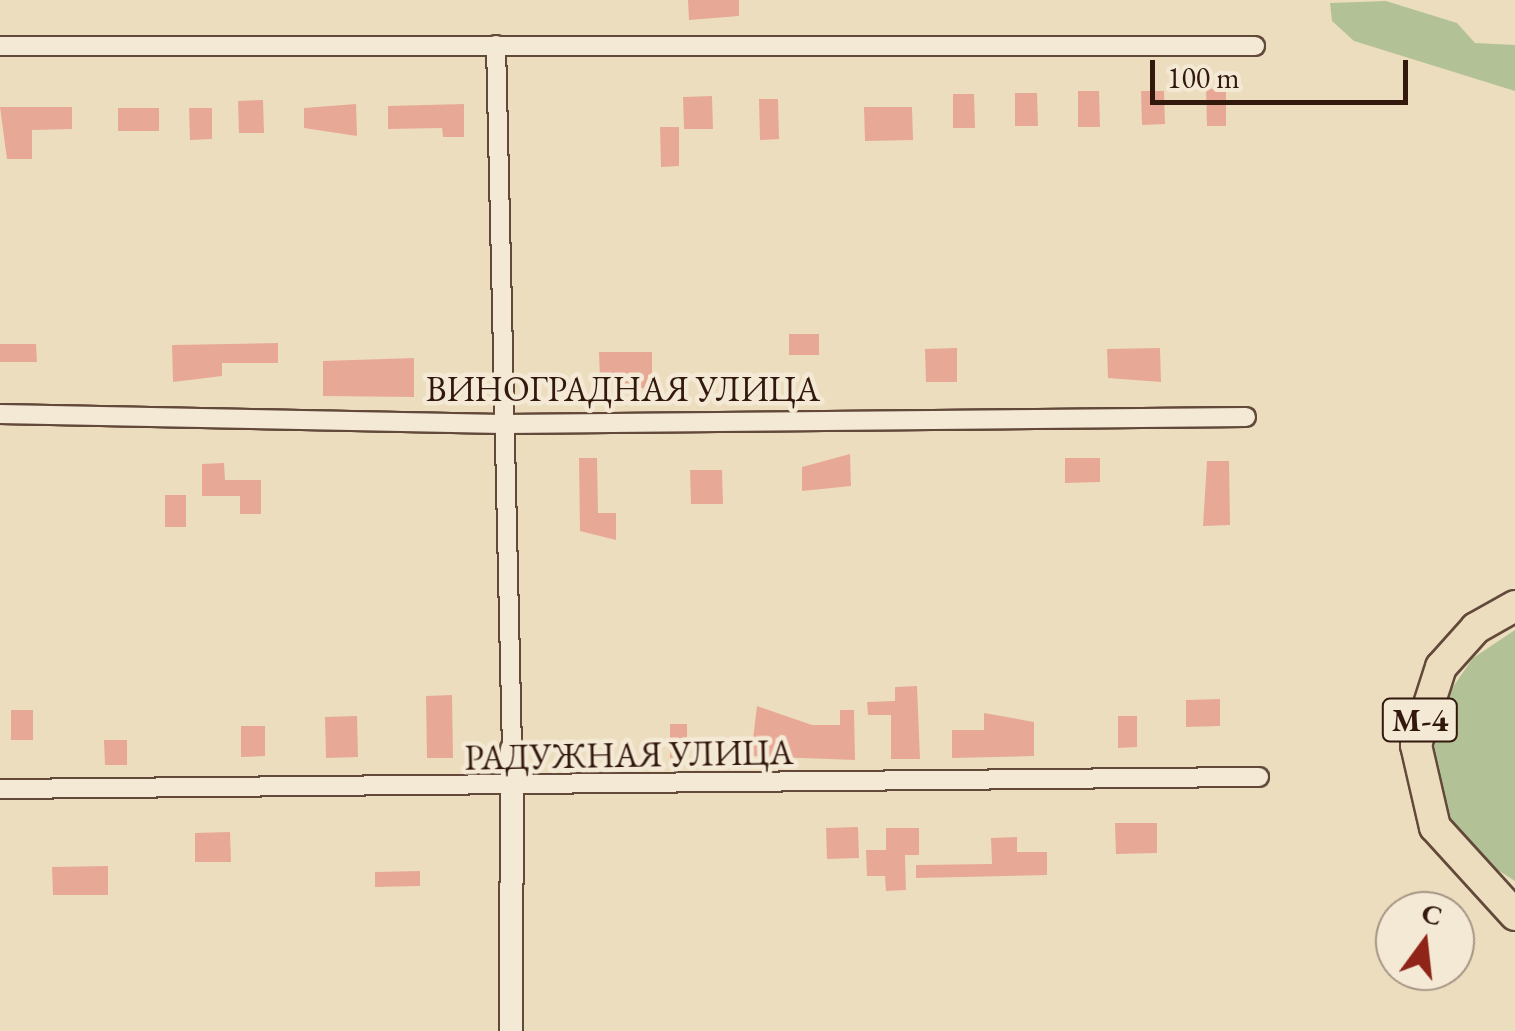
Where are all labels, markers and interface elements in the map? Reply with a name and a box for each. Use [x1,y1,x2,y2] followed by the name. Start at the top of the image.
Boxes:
[1155,40,1412,102] scale bar
[1167,58,1240,97] text: 100 m
[426,368,820,410] street label: ВИНОГРАДНАЯ УЛИЦА
[1380,693,1460,747] road number: М-4
[464,731,794,779] street label: РАДУЖНАЯ УЛИЦА
[1375,891,1475,991] north arrow
[1418,894,1446,934] text: С

